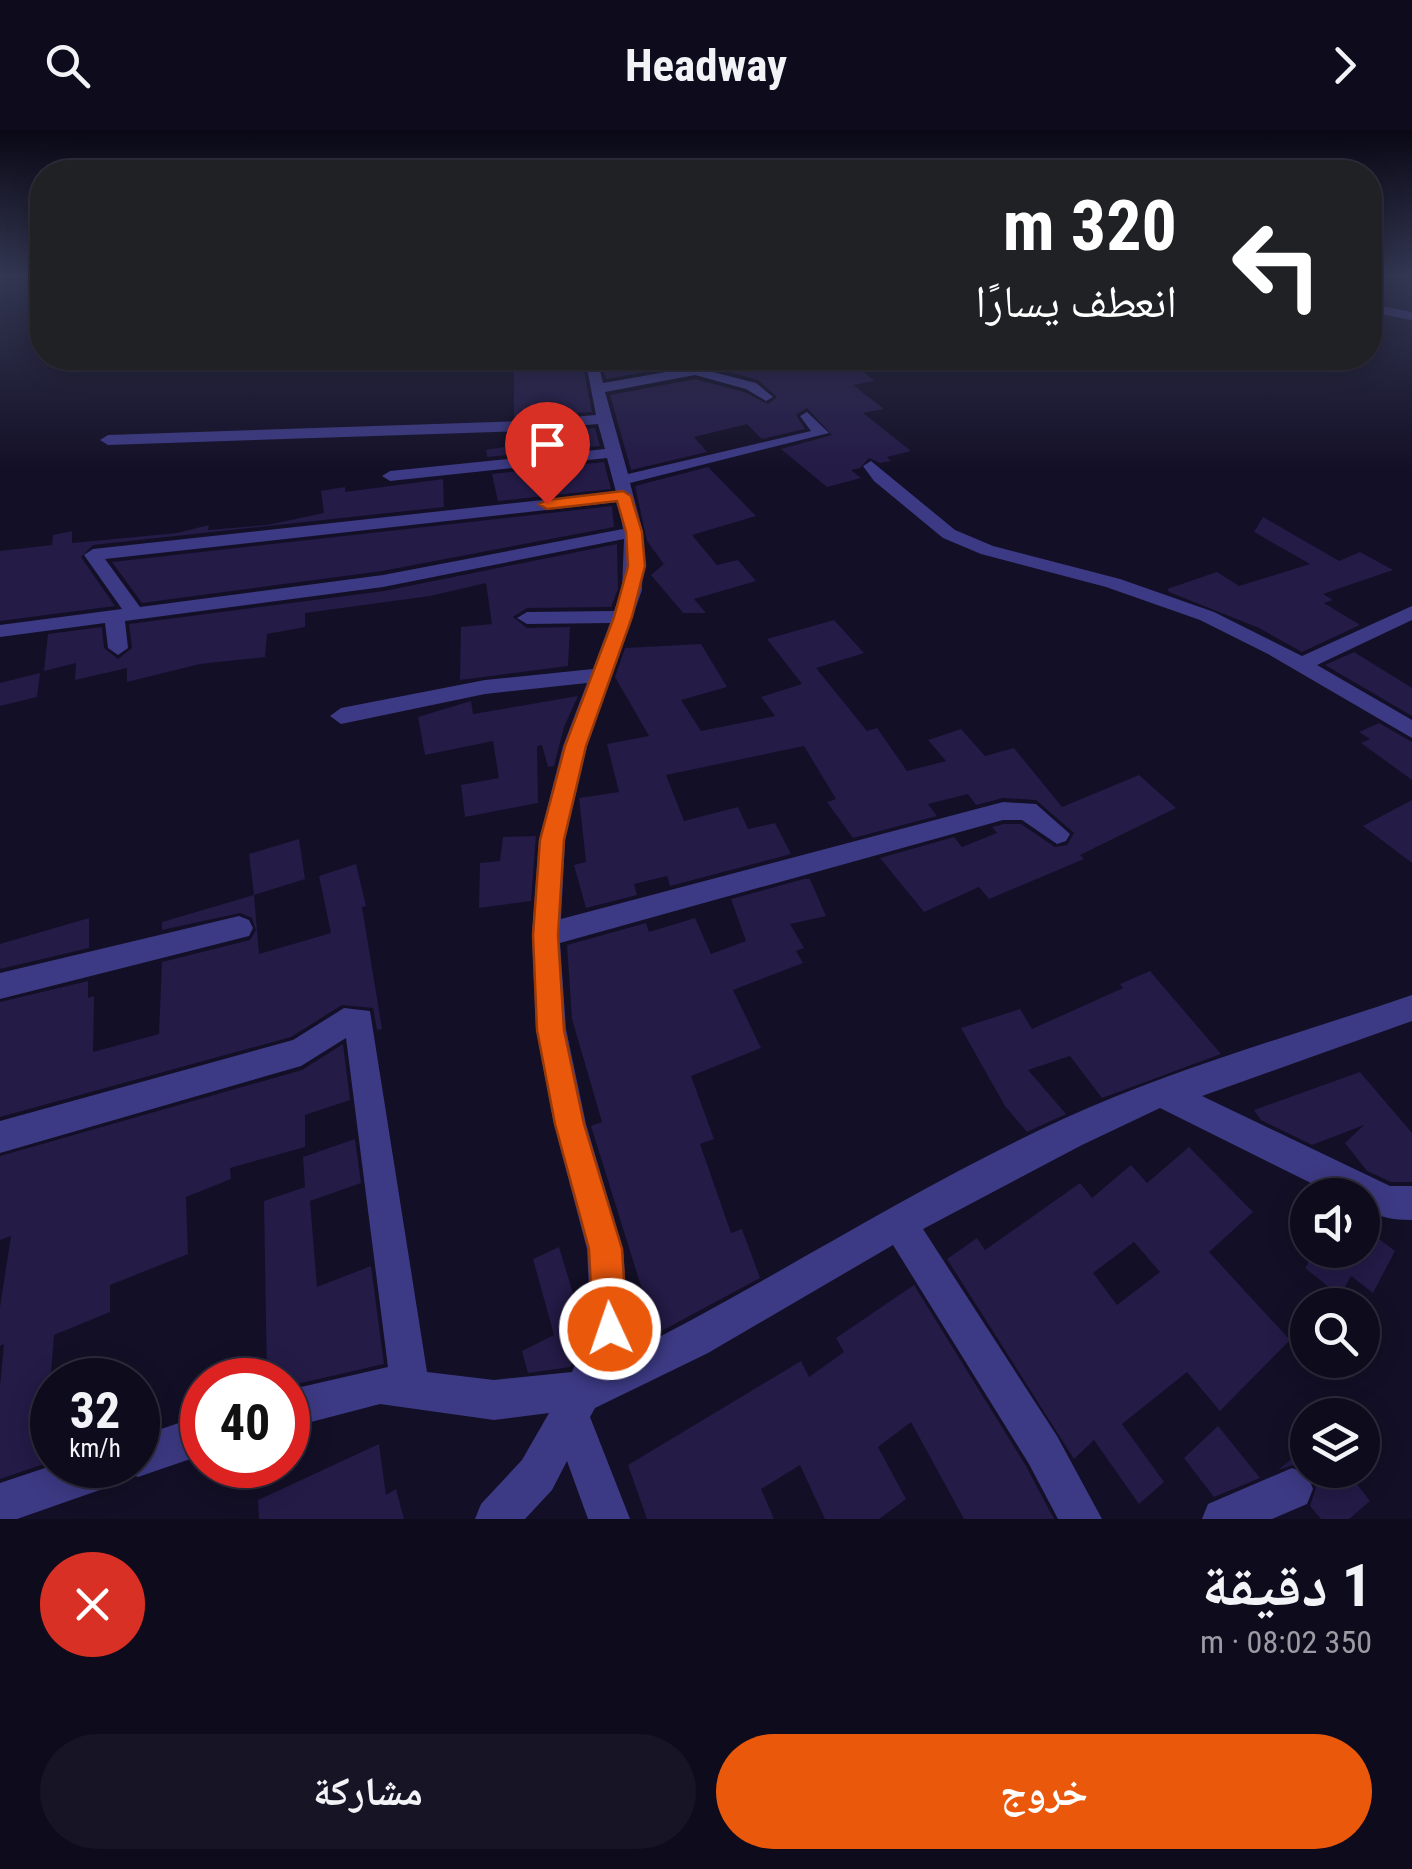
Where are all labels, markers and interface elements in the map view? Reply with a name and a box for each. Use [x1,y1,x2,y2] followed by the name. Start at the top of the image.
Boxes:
[40,38,95,93] icon: search
[1317,38,1372,93] icon: forward
[625,39,787,92] text: Headway
[1003,185,1177,267] text: 320 m
[1212,200,1342,330] icon: left
[975,275,1177,328] text: انعطف يسارًا
[505,402,590,505] pin
[520,417,575,472] icon: arrive
[1290,1178,1380,1488] map controls
[1290,1178,1380,1268] button: sound
[558,1277,662,1381] position arrow
[1290,1288,1380,1378] button: search
[180,1358,310,1488] speed limit sign: 40
[70,1382,120,1440] text: 32
[1290,1398,1380,1488] button: layers
[69,1434,121,1463] text: km/h
[1202,1550,1372,1621] text: 1 دقيقة
[40,1552,145,1657] button: close
[1200,1623,1372,1661] text: 350 m · 08:02
[40,1734,696,1849] button: مشاركة
[716,1734,1372,1849] button: خروج

